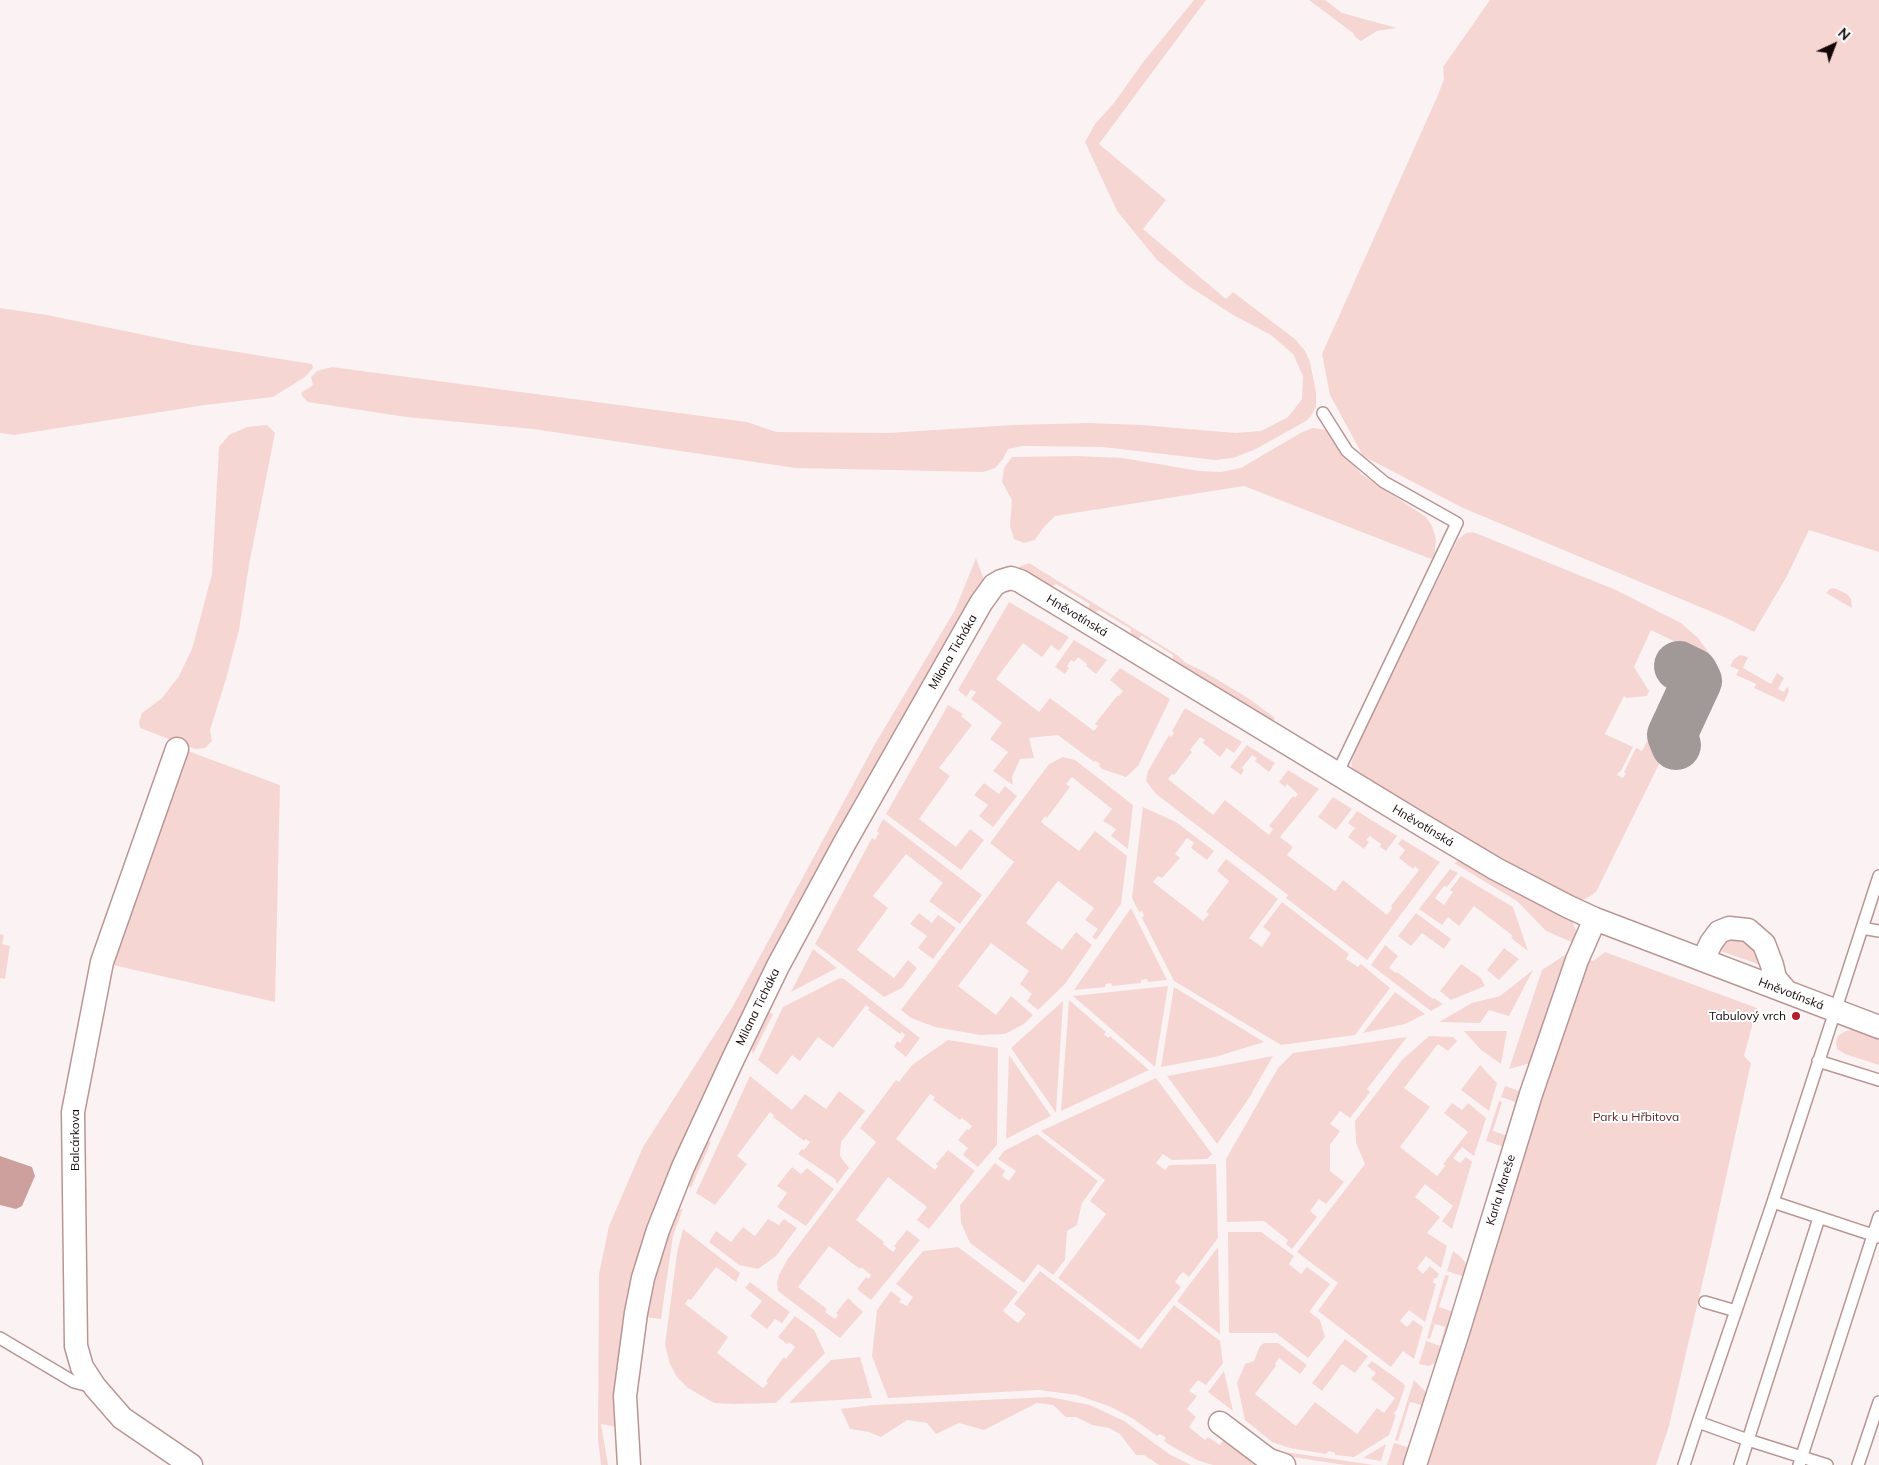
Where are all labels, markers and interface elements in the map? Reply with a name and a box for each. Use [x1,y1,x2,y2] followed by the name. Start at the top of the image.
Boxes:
[1809,20,1859,70] north arrow
[1834,24,1854,44] text: N
[1044,592,1110,640] street label: Hněvotínská
[926,612,980,692] street label: Milana Ticháka
[1390,802,1456,850] street label: Hněvotínská
[733,966,783,1048] street label: Milana Ticháka
[1756,975,1826,1013] street label: Hněvotínská
[1709,1009,1786,1023] place label: Tabulový vrch
[1790,1010,1802,1022] marker: Tabulový vrch
[68,1109,82,1171] street label: Balcárkova
[1593,1110,1679,1124] park label: Park u Hřbitova
[1483,1153,1519,1227] street label: Karla Mareše

